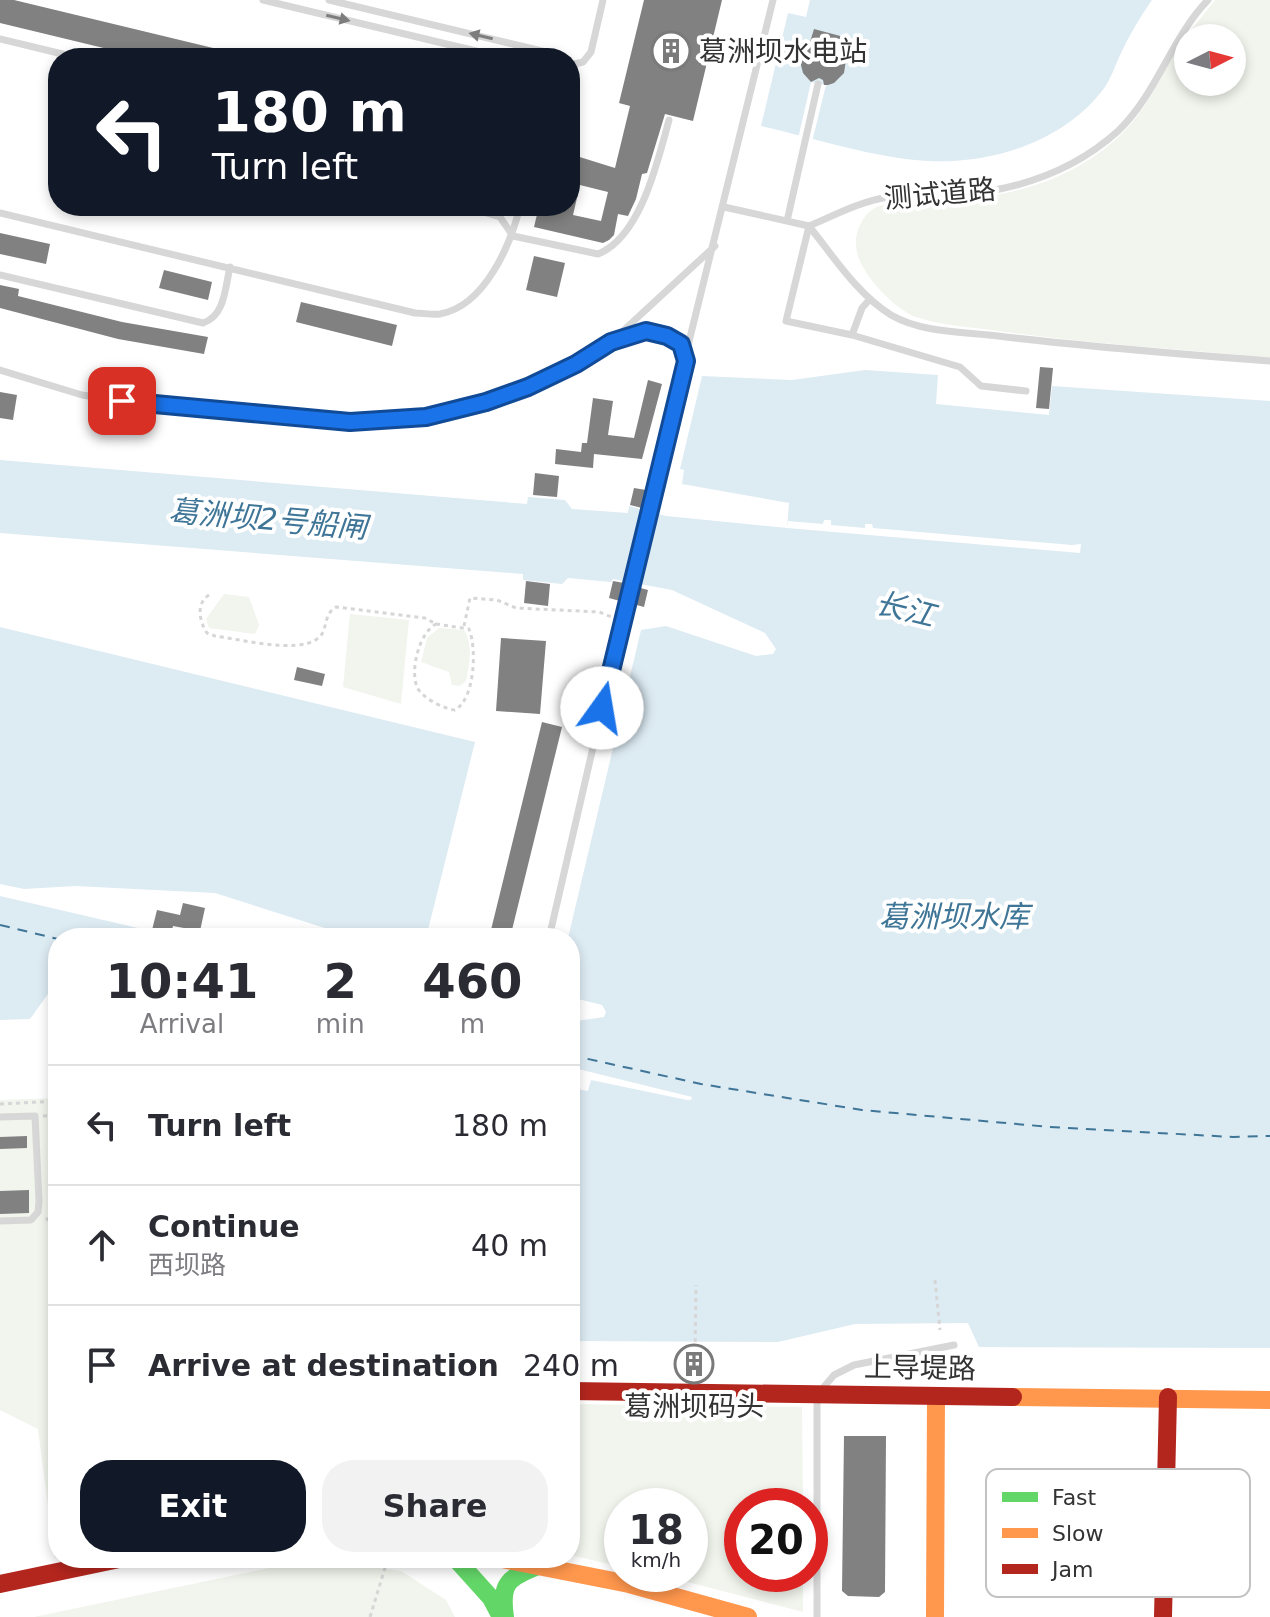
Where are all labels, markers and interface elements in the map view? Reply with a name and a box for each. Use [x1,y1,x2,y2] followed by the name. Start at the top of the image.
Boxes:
[326,12,351,25] one-way arrow
[1174,24,1246,96] north arrow
[1174,24,1246,96] map controls
[469,30,494,42] one-way arrow
[650,30,692,72] building icon: 葛洲坝水电站
[699,35,867,68] place label: 葛洲坝水电站
[212,79,407,144] text: 180 m
[80,80,184,184] icon: left
[212,146,358,187] text: Turn left
[883,173,997,215] street label: 测试道路
[88,367,156,435] pin
[100,379,144,423] icon: arrive
[167,493,373,545] water label: 葛洲坝2号船闸
[872,585,941,634] water label: 长江
[560,666,644,750] position arrow
[879,899,1034,934] water label: 葛洲坝水库
[105,953,258,1009] text: 10:41
[324,953,357,1009] text: 2
[422,953,522,1009] text: 460
[140,1009,224,1039] text: Arrival
[316,1009,365,1039] text: min
[460,1009,485,1039] text: m
[80,1103,124,1147] icon: left
[148,1108,291,1143] text: Turn left
[452,1108,548,1143] text: 180 m
[148,1209,300,1244] text: Continue
[80,1223,124,1267] icon: ahead
[471,1228,548,1263] text: 40 m
[148,1250,226,1280] text: 西坝路
[80,1343,124,1387] icon: arrive
[673,1343,715,1385] building icon: 葛洲坝码头
[148,1348,499,1383] text: Arrive at destination
[523,1348,619,1383] text: 240 m
[864,1351,976,1385] street label: 上导堤路
[624,1390,764,1423] place label: 葛洲坝码头
[80,1460,306,1552] button: Exit
[322,1460,548,1552] button: Share
[986,1469,1250,1597] legend
[1052,1485,1097,1510] text: Fast
[724,1488,828,1592] speed limit sign: 20
[628,1507,684,1553] text: 18
[1052,1521,1104,1546] text: Slow
[631,1548,681,1572] text: km/h
[1050,1557,1093,1582] text: Jam

